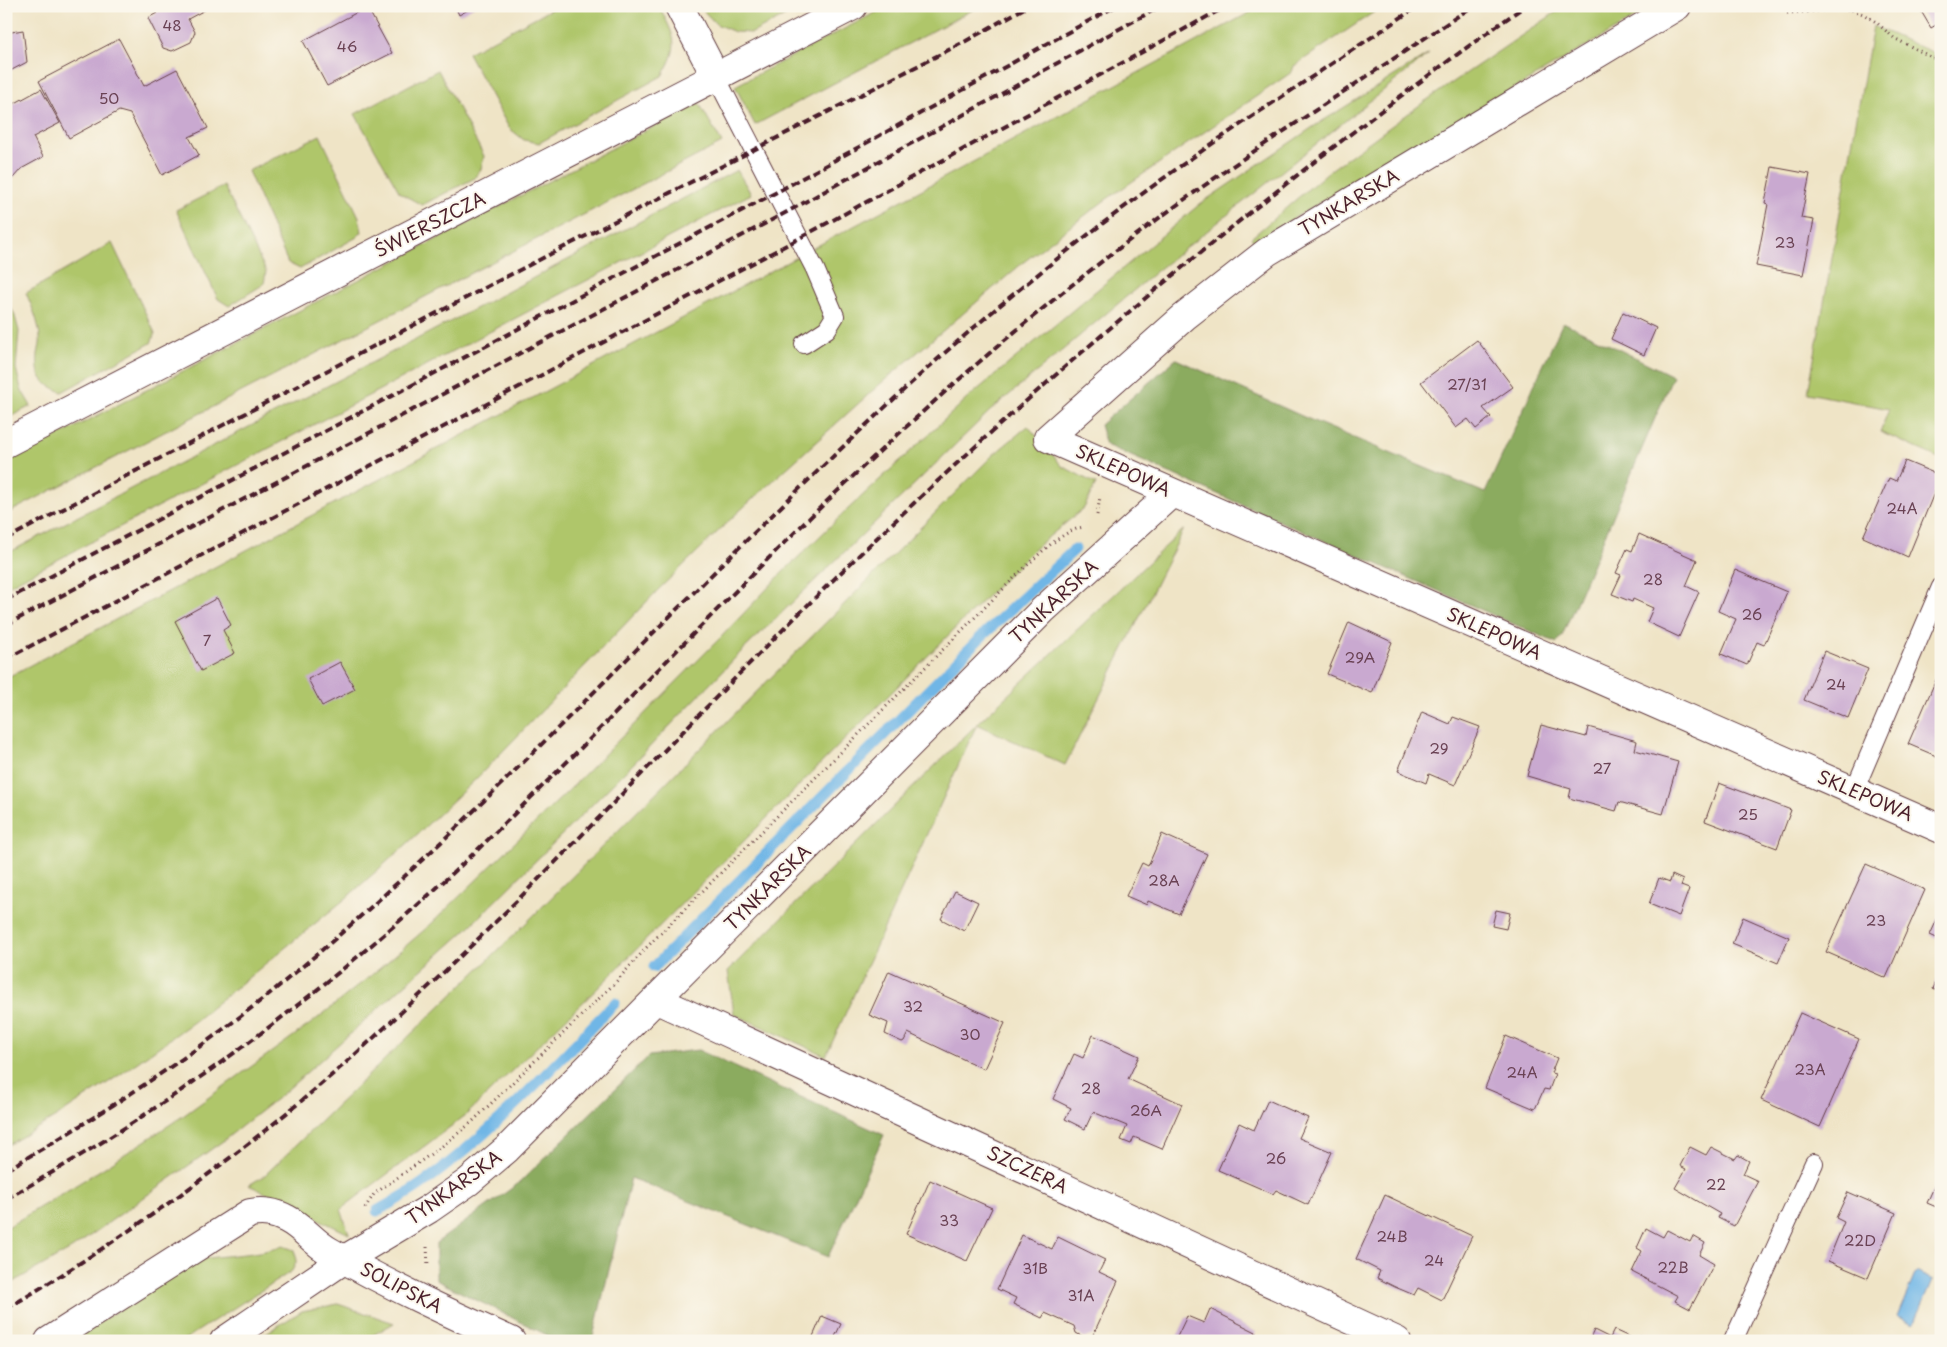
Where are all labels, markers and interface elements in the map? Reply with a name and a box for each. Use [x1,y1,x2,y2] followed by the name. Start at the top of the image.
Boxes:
[162,13,182,36] house number: 48
[337,34,357,57] house number: 46
[99,86,119,109] house number: 50
[1293,161,1403,242] street label: TYNKARSKA
[369,184,489,263] street label: ŚWIERSZCZA
[1775,230,1795,253] house number: 23
[1447,372,1487,395] house number: 27/31
[1072,437,1176,503] street label: SKLEPOWA
[1886,496,1918,519] house number: 24A
[1003,553,1103,649] street label: TYNKARSKA
[1643,567,1663,590] house number: 28
[1443,600,1547,666] street label: SKLEPOWA
[1742,602,1762,625] house number: 26
[203,628,212,651] house number: 7
[1345,645,1375,668] house number: 29A
[1826,672,1846,695] house number: 24
[1429,736,1449,759] house number: 29
[1593,756,1612,779] house number: 27
[1814,762,1918,827] street label: SKLEPOWA
[1738,802,1758,825] house number: 25
[718,838,816,936] street label: TYNKARSKA
[1148,868,1180,891] house number: 28A
[1866,908,1886,931] house number: 23
[903,994,923,1017] house number: 32
[960,1022,980,1045] house number: 30
[1794,1057,1826,1080] house number: 23A
[1506,1060,1538,1083] house number: 24A
[1081,1076,1101,1099] house number: 28
[1130,1098,1162,1121] house number: 26A
[983,1138,1073,1199] street label: SZCZERA
[400,1143,507,1231] street label: TYNKARSKA
[1266,1146,1286,1169] house number: 26
[1706,1172,1726,1195] house number: 22
[939,1208,959,1231] house number: 33
[1376,1224,1408,1247] house number: 24B
[1844,1228,1876,1251] house number: 22D
[1424,1248,1444,1271] house number: 24
[356,1254,447,1319] street label: SOLIPSKA
[1657,1255,1689,1278] house number: 22B
[1022,1256,1048,1279] house number: 31B
[1067,1283,1095,1306] house number: 31A

